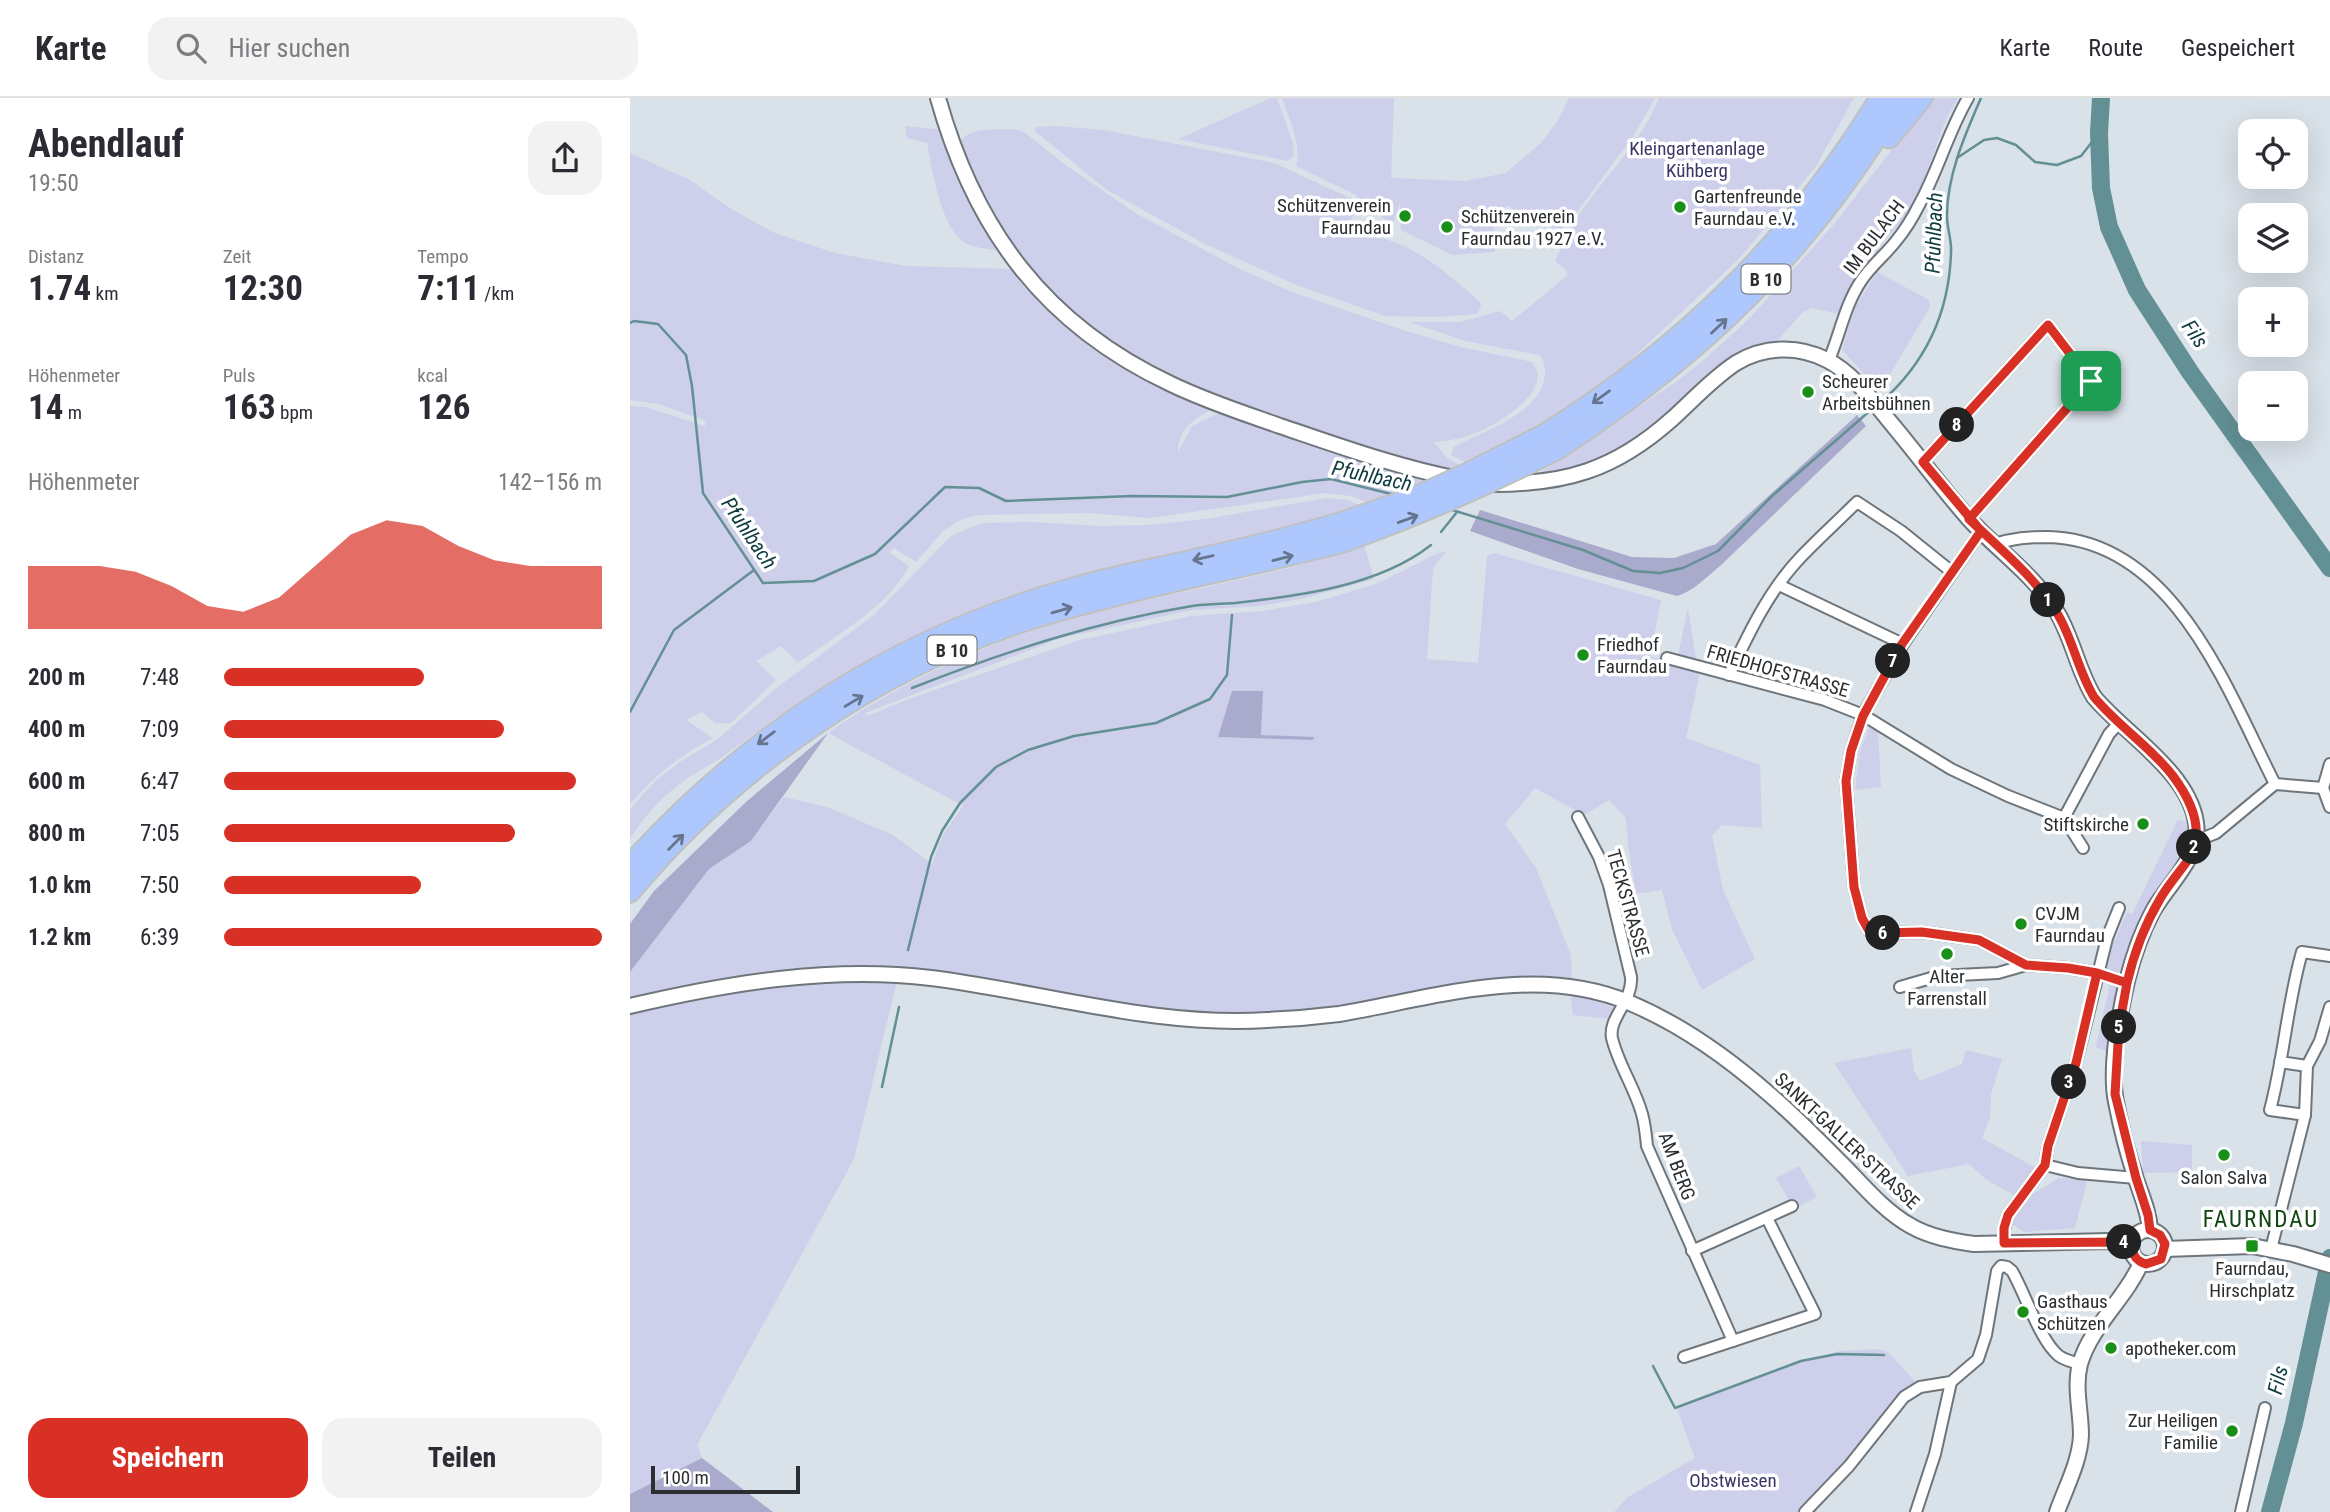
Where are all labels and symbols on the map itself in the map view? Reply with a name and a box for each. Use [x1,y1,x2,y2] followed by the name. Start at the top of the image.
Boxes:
[1629,137,1765,182] park label: Kleingartenanlage Kühberg
[1694,185,1802,230] place label: Gartenfreunde Faurndau e.V.
[1921,192,1947,274] water label: Pfuhlbach
[1277,194,1391,239] place label: Schützenverein Faurndau
[1839,195,1909,279] street label: IM BULACH
[1672,199,1688,215] marker: Gartenfreunde Faurndau e.V.
[1461,205,1605,250] place label: Schützenverein Faurndau 1927 e.V.
[1397,208,1413,224] marker: Schützenverein Faurndau
[1439,219,1455,235] marker: Schützenverein Faurndau 1927 e.V.
[1742,264,1790,294] road number: B 10
[2177,315,2213,353] water label: Fils
[1710,318,1728,334] one-way arrow
[2061,351,2121,411] pin
[1822,370,1931,415] place label: Scheurer Arbeitsbühnen
[1800,384,1816,400] marker: Scheurer Arbeitsbühnen
[1592,390,1611,405] one-way arrow
[1940,408,1974,442] pin: 8
[1330,456,1414,496] water label: Pfuhlbach
[716,493,782,573] water label: Pfuhlbach
[1396,512,1418,524] one-way arrow
[1271,551,1294,564] one-way arrow
[1192,552,1215,565] one-way arrow
[2030,582,2066,618] pin: 1
[1050,603,1072,616] one-way arrow
[1597,633,1667,678] place label: Friedhof Faurndau
[928,636,976,664] road number: B 10
[1704,640,1852,702] street label: FRIEDHOFSTRASSE
[1876,644,1910,678] pin: 7
[1575,647,1591,663] marker: Friedhof Faurndau
[843,694,863,708] one-way arrow
[757,731,776,746] one-way arrow
[2043,813,2129,836] place label: Stiftskirche
[2135,816,2151,832] marker: Stiftskirche
[2176,830,2212,864] pin: 2
[667,833,684,850] one-way arrow
[1602,847,1654,959] street label: TECKSTRASSE
[2035,902,2105,947] place label: CVJM Faurndau
[1866,916,1900,950] pin: 6
[2013,916,2029,932] marker: CVJM Faurndau
[1939,946,1955,962] marker: Alter Farrenstall
[1907,965,1987,1010] place label: Alter Farrenstall
[2102,1010,2136,1044] pin: 5
[2052,1065,2086,1100] pin: 3
[1770,1068,1924,1214] street label: SANKT-GALLER-STRASSE
[1654,1129,1700,1203] street label: AM BERG
[2216,1147,2232,1163] marker: Salon Salva
[2181,1166,2267,1189] place label: Salon Salva
[2203,1206,2319,1233] district label: FAURNDAU
[2106,1224,2142,1260] pin: 4
[2244,1238,2260,1254] marker: Faurndau, Hirschplatz
[2209,1257,2295,1302] place label: Faurndau, Hirschplatz
[2037,1290,2108,1335] place label: Gasthaus Schützen
[2015,1304,2031,1320] marker: Gasthaus Schützen
[2125,1337,2236,1360] place label: apotheker.com
[2103,1340,2119,1356] marker: apotheker.com
[2263,1363,2293,1397] water label: Fils
[2128,1409,2218,1454] place label: Zur Heiligen Familie
[2224,1423,2240,1439] marker: Zur Heiligen Familie
[651,1463,800,1495] scale bar
[1689,1469,1777,1492] park label: Obstwiesen

